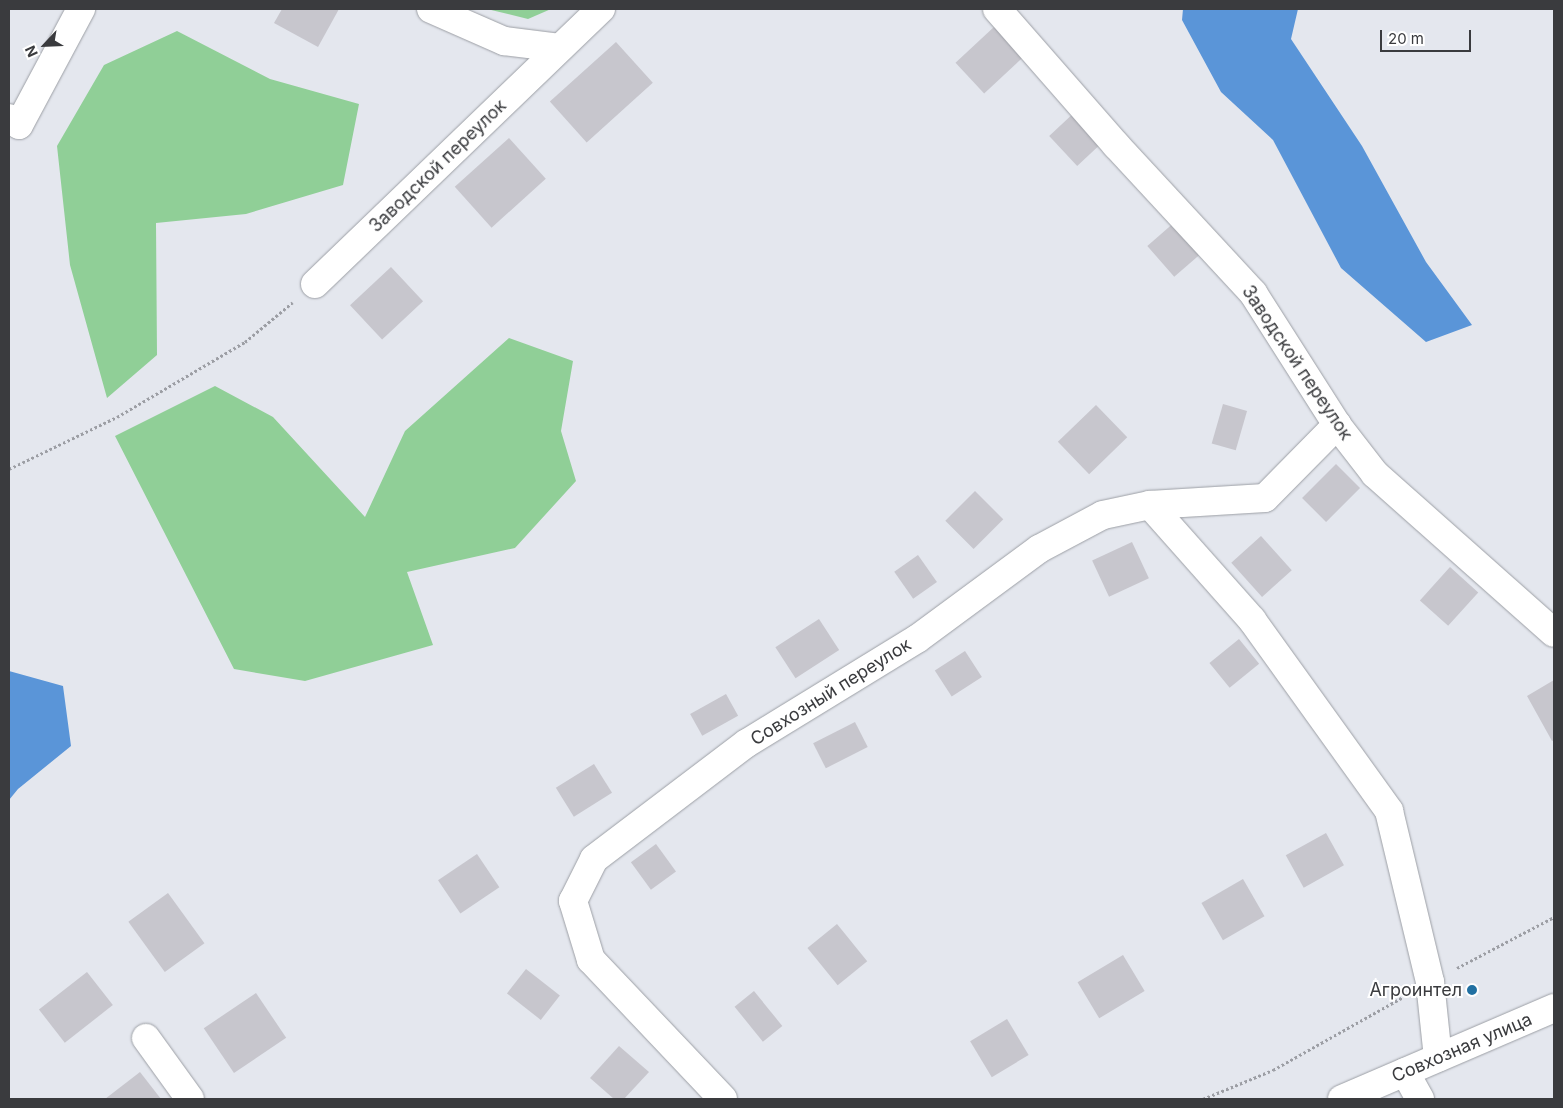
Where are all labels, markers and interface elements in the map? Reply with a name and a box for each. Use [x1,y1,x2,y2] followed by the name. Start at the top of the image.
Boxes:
[20,20,70,70] north arrow
[1383,20,1474,52] scale bar
[1388,29,1424,48] text: 20 m
[21,43,41,60] text: N
[365,95,511,237] street label: Заводской переулок
[1237,281,1357,445] street label: Заводской переулок
[747,634,915,750] street label: Совхозный переулок
[1369,979,1462,1001] place label: Агроинтел
[1466,984,1478,996] marker: Агроинтел
[1389,1009,1535,1087] street label: Совхозная улица

